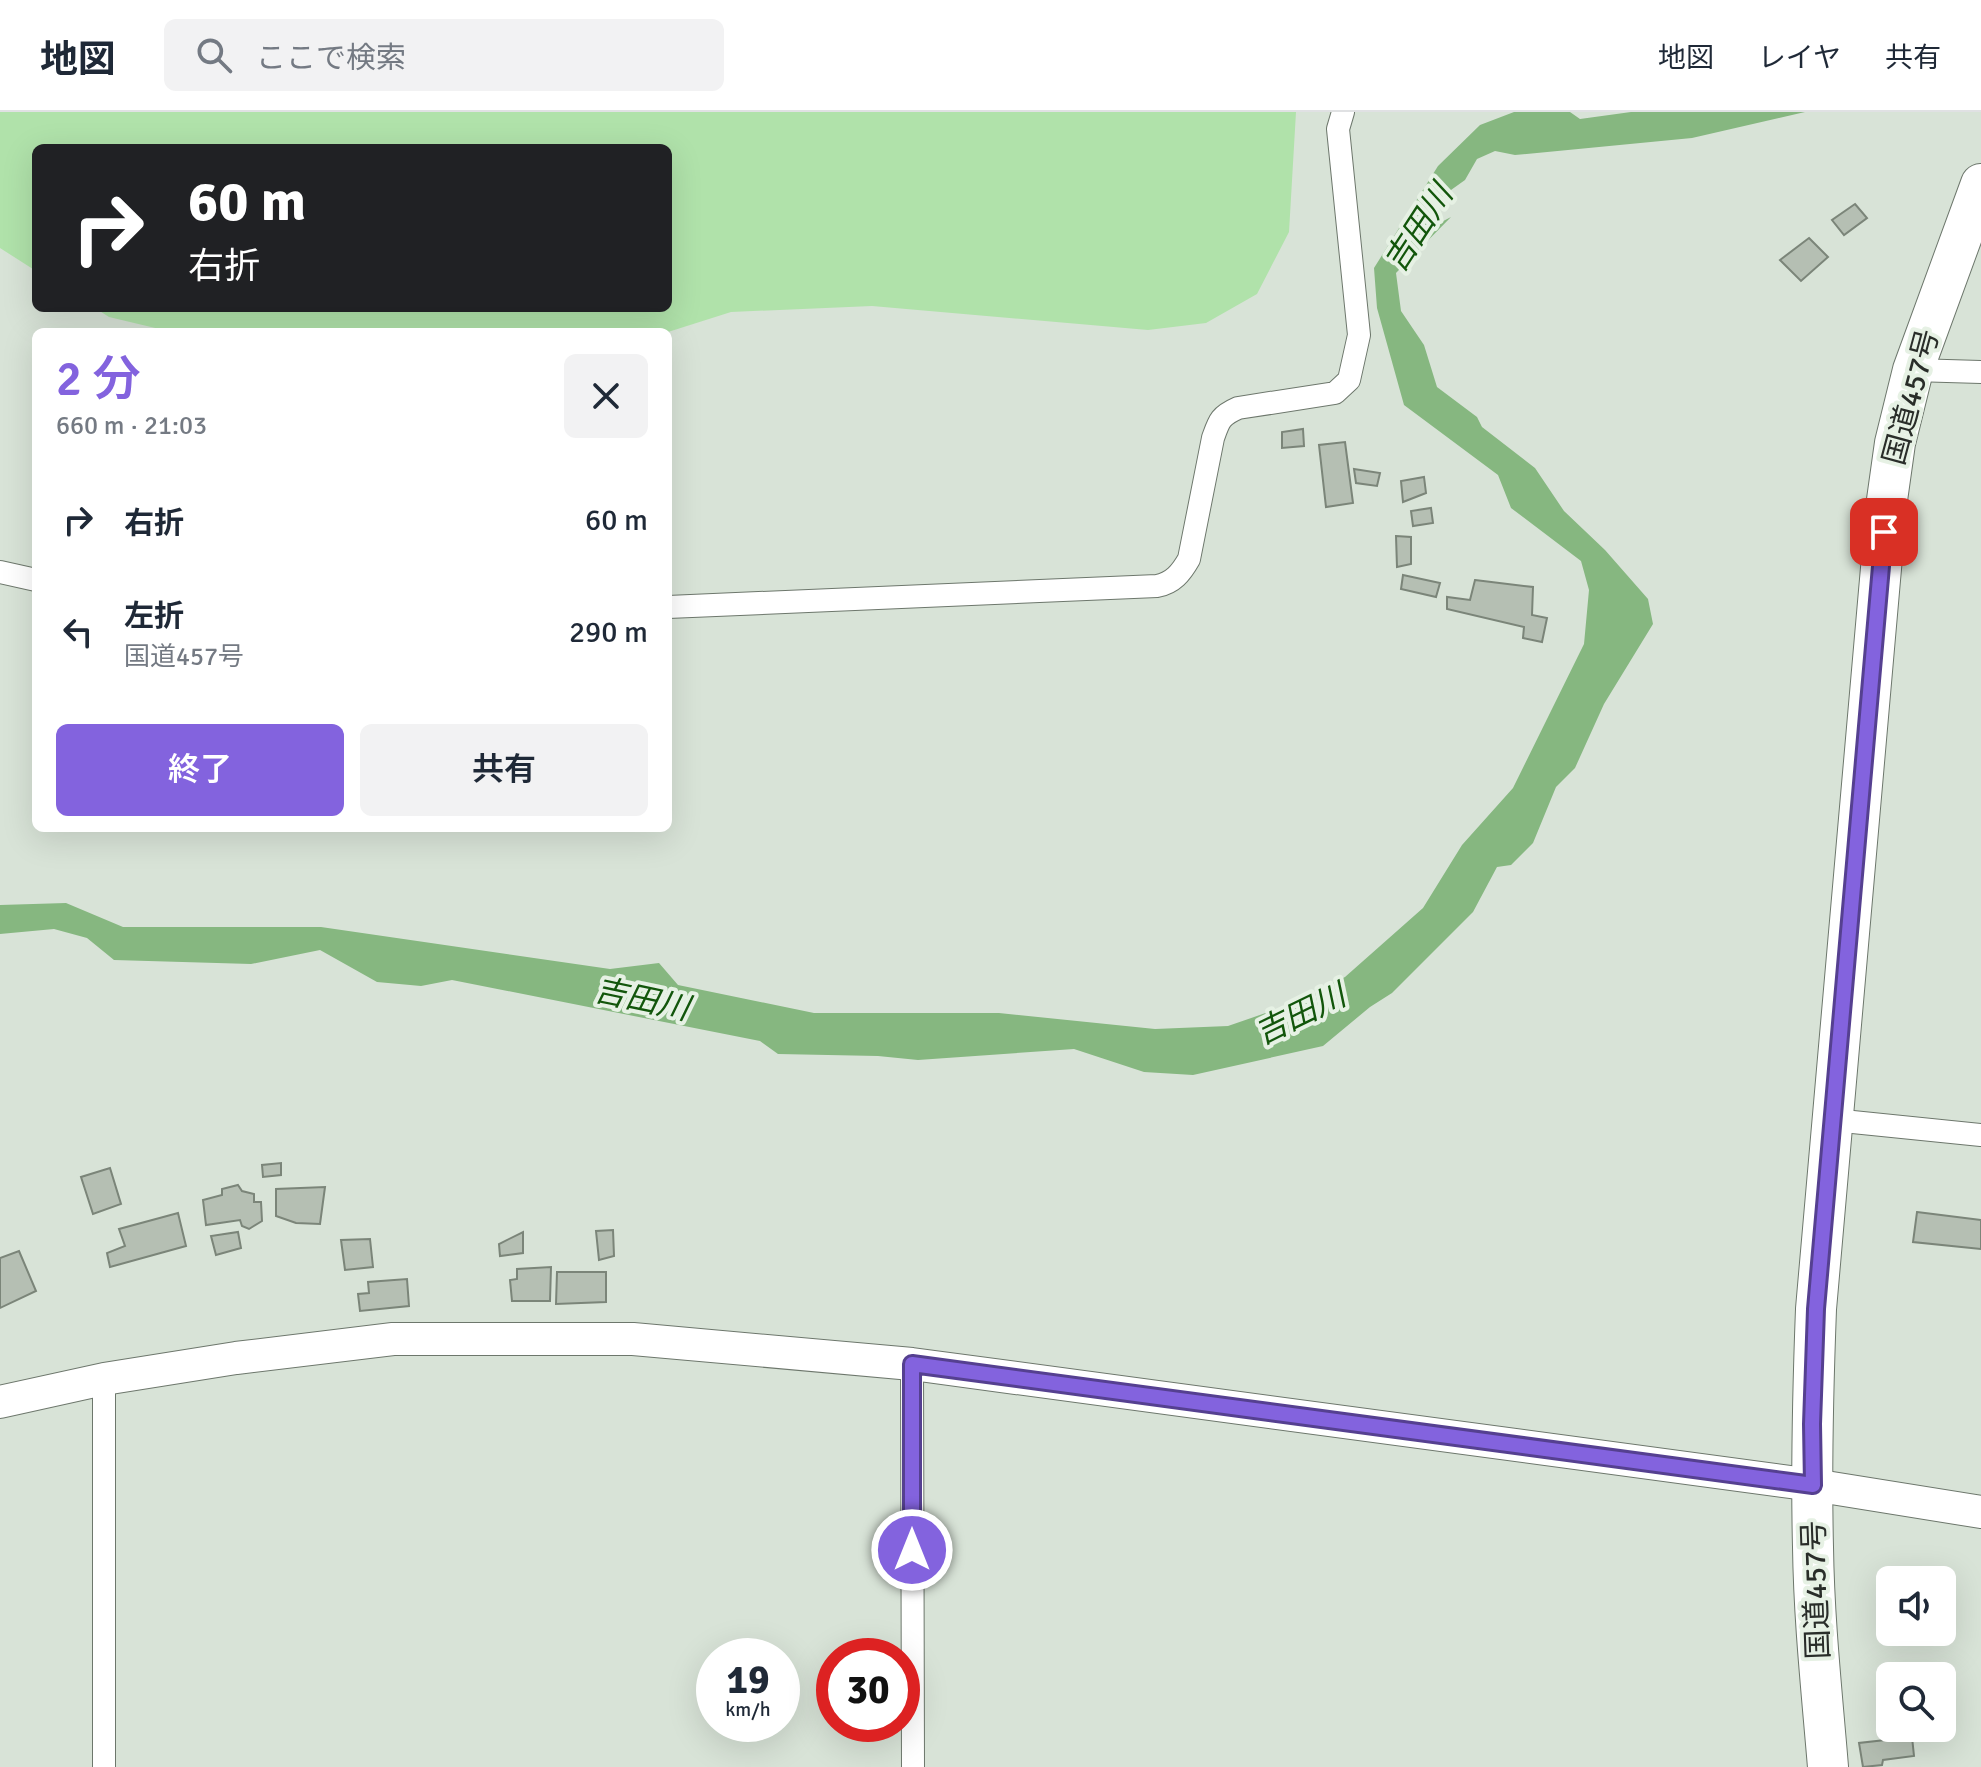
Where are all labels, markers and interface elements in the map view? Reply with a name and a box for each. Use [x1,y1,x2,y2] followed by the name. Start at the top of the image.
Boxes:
[164,19,724,91] search box
[192,33,236,77] icon: search
[40,36,116,83] text: 地図
[256,40,406,77] text: ここで検索
[1658,41,1714,75] text: 地図
[1758,41,1841,75] text: レイヤ
[1885,41,1941,75] text: 共有
[188,167,306,236] text: 60 m
[1376,175,1463,279] water label: 吉田川
[56,176,160,280] icon: right
[188,244,260,289] text: 右折
[1876,325,1947,469] street label: 国道457号
[56,350,140,409] text: 2 分
[564,354,648,438] button: close
[56,410,207,442] text: 660 m · 21:03
[56,498,100,542] icon: right
[1850,498,1918,566] pin
[585,502,648,539] text: 60 m
[124,505,184,542] text: 右折
[1862,510,1906,554] icon: arrive
[124,598,184,635] text: 左折
[56,610,100,654] icon: left
[569,614,648,651] text: 290 m
[124,641,244,673] text: 国道457号
[56,724,344,816] button: 終了
[360,724,648,816] button: 共有
[591,970,696,1029] water label: 吉田川
[1249,975,1355,1053] water label: 吉田川
[870,1508,954,1592] position arrow
[1796,1520,1837,1660] street label: 国道457号
[1876,1566,1956,1742] map controls
[1876,1566,1956,1646] button: sound
[816,1638,920,1742] speed limit sign: 30
[726,1655,770,1705] text: 19
[1876,1662,1956,1742] button: search
[725,1697,771,1722] text: km/h

